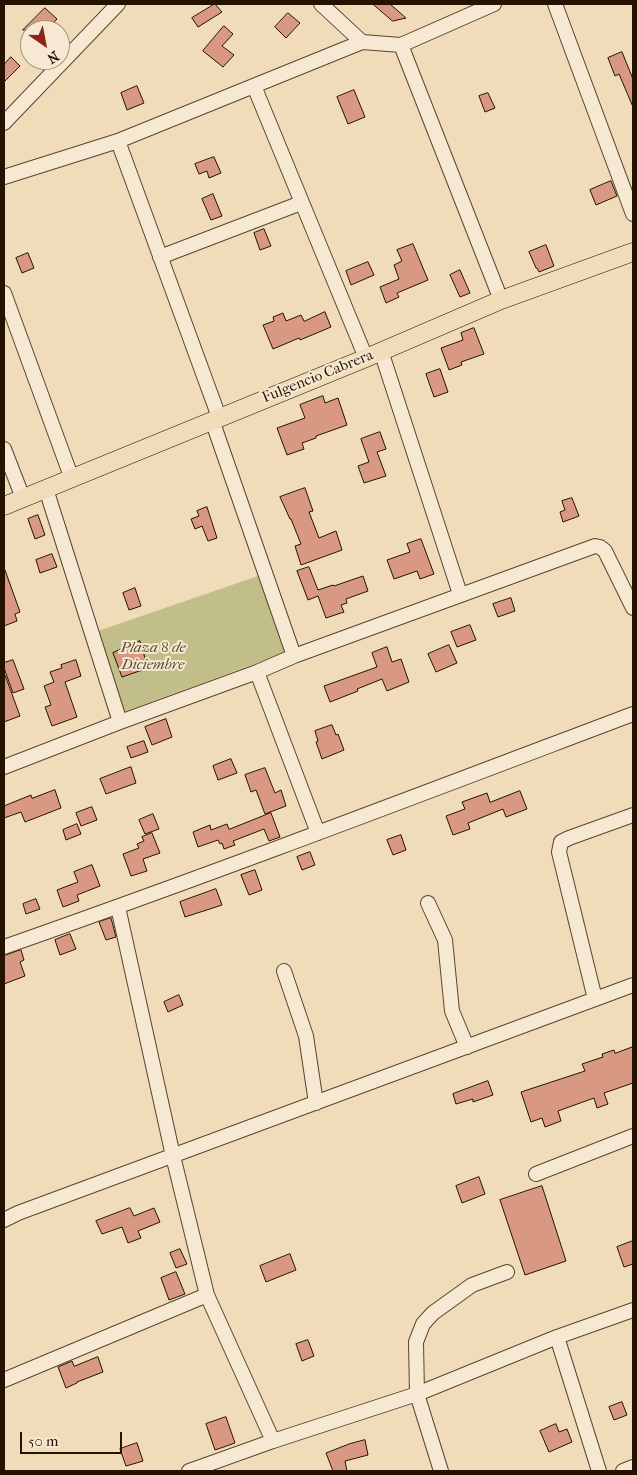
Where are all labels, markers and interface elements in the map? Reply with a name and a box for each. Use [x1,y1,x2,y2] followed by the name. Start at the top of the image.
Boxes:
[20,20,70,70] north arrow
[44,47,62,67] text: N
[260,347,376,407] street label: Fulgencio Cabrera
[120,639,186,674] park label: Plaza 8 de Diciembre
[22,1422,125,1454] scale bar
[28,1432,58,1450] text: 50 m

